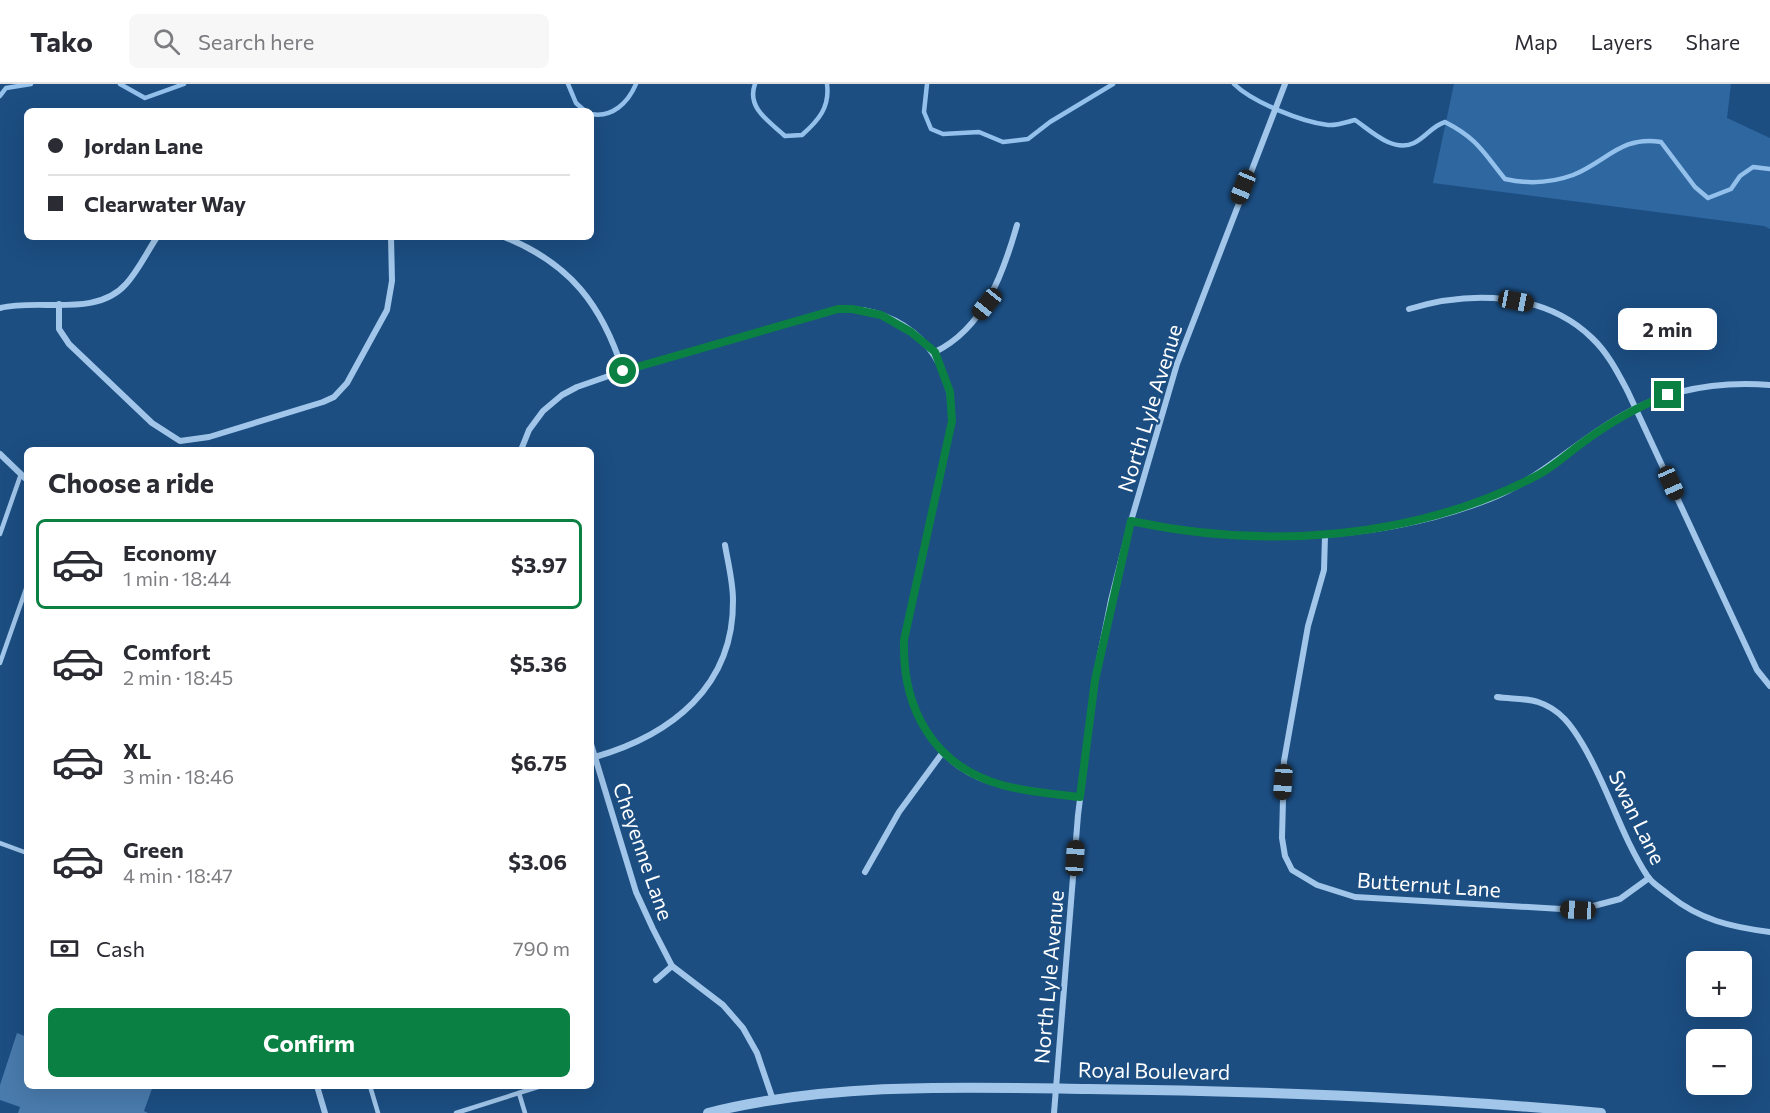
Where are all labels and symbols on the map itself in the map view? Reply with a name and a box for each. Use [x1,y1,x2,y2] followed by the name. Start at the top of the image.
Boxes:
[1228,167,1258,207] car
[969,284,1005,324] car
[1497,289,1535,313] car
[1618,308,1718,350] callout: 2 min
[1112,321,1186,495] street label: North Lyle Avenue
[609,357,636,384] route start
[1654,381,1681,408] route end
[1655,463,1687,503] car
[1273,763,1293,801] car
[1604,766,1672,868] street label: Swan Lane
[609,779,679,923] street label: Cheyenne Lane
[1065,839,1085,877] car
[1356,866,1502,902] street label: Butternut Lane
[1028,889,1068,1065] street label: North Lyle Avenue
[1560,900,1596,920] car
[1078,1056,1230,1084] street label: Royal Boulevard

